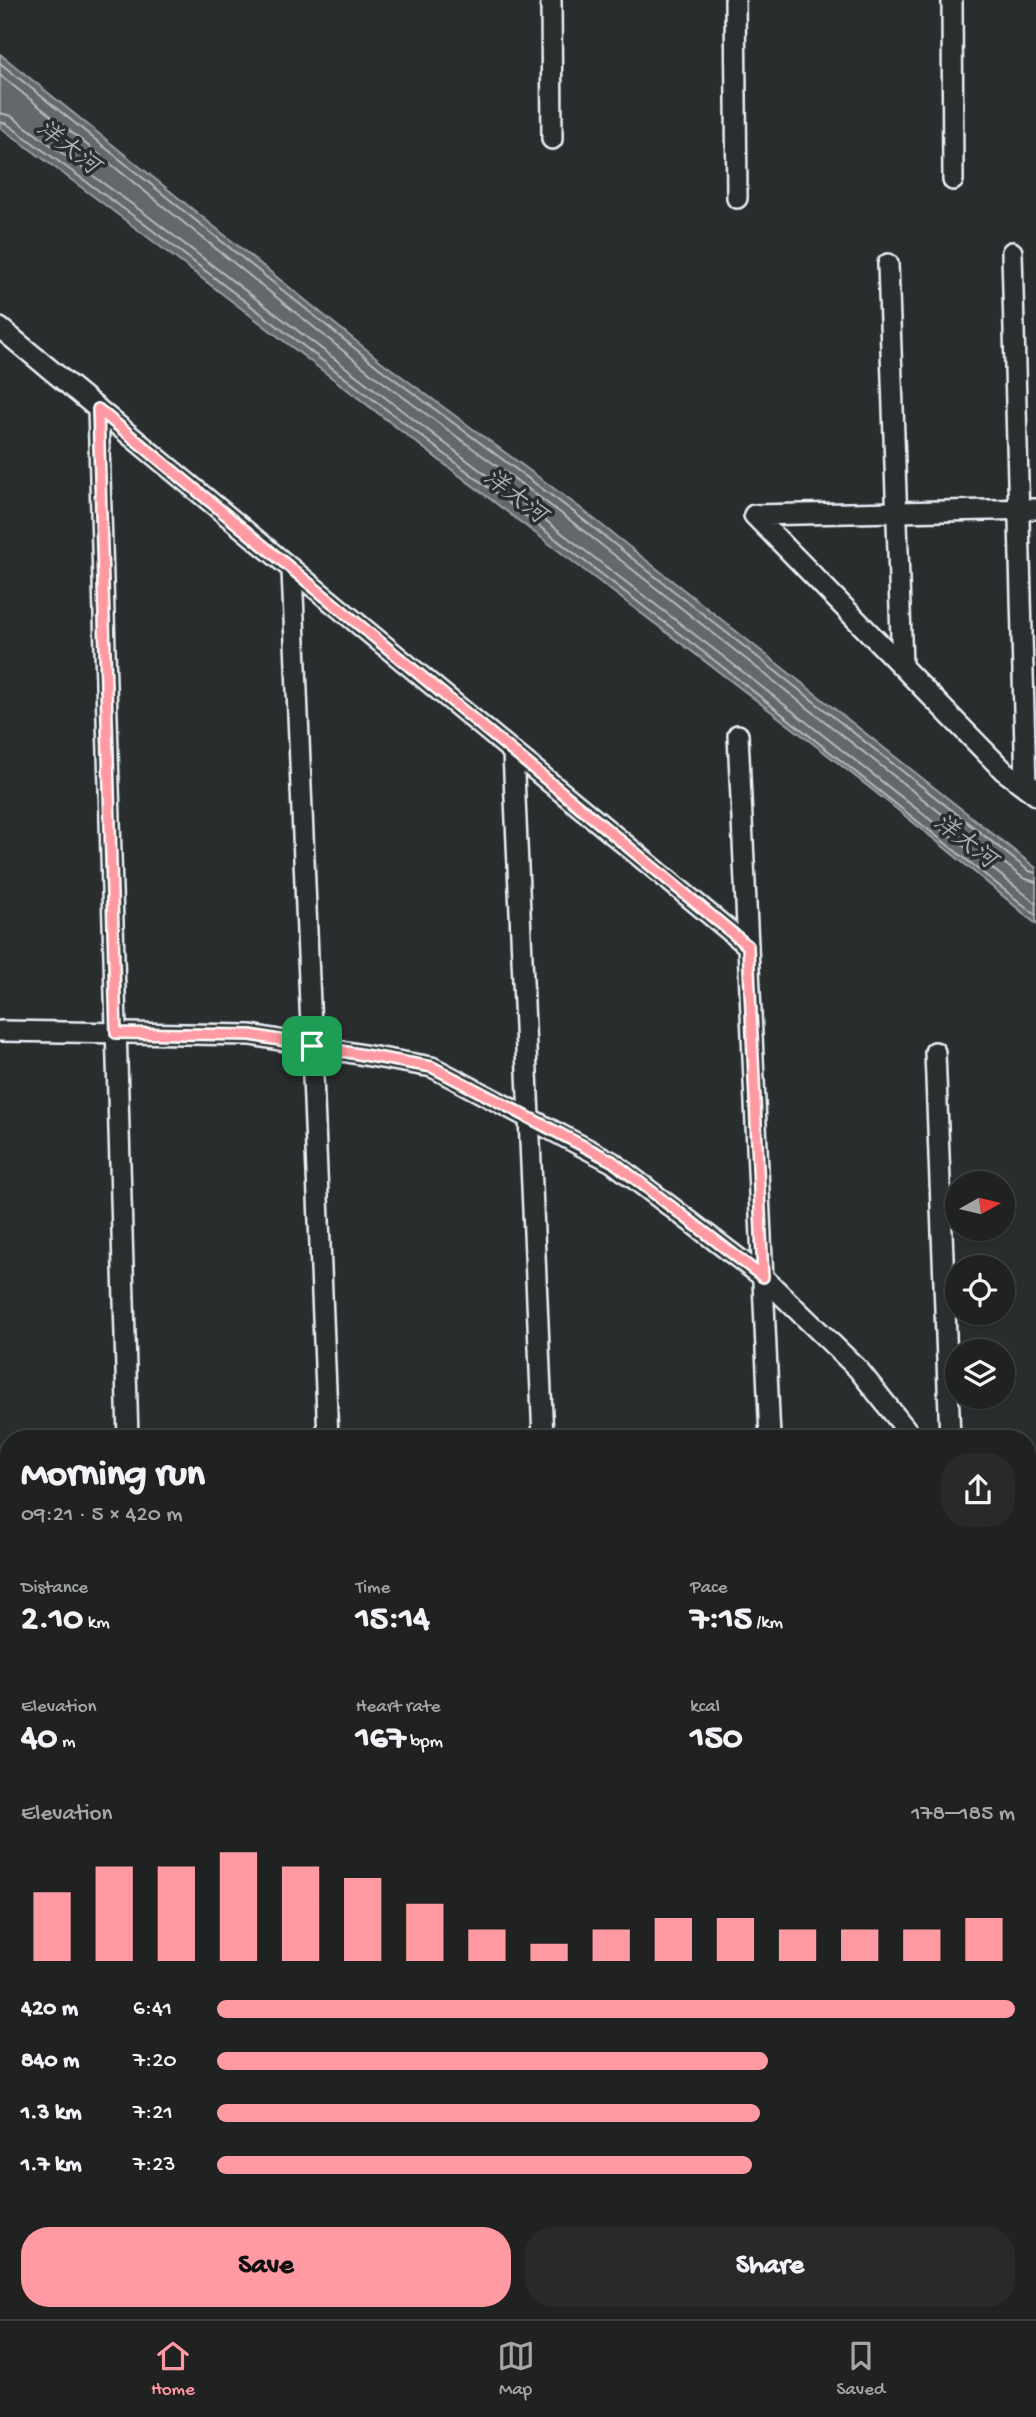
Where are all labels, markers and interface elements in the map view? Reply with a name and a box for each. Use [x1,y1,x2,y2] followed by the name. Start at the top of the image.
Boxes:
[30,114,108,185] water label: 洋大河
[477,463,555,534] water label: 洋大河
[927,808,1005,879] water label: 洋大河
[282,1016,342,1076] pin
[293,1027,331,1065] icon: arrive
[945,1171,1015,1241] north arrow
[945,1171,1015,1409] map controls
[945,1255,1015,1325] button: locate
[945,1339,1015,1409] button: layers
[941,1453,1015,1527] button: share
[21,1454,205,1498] text: Morning run
[21,1502,183,1529] text: 09:21 · 5 × 420 m
[21,1577,88,1600] text: Distance
[356,1577,390,1600] text: Time
[690,1577,728,1600] text: Pace
[21,1600,83,1641] text: 2.10
[356,1600,430,1641] text: 15:14
[690,1600,752,1641] text: 7:15
[83,1612,110,1635] text: km
[752,1612,783,1635] text: /km
[21,1696,97,1719] text: Elevation
[356,1696,441,1719] text: Heart rate
[690,1696,720,1719] text: kcal
[21,1719,57,1760] text: 40
[356,1719,406,1760] text: 167
[690,1719,743,1760] text: 150
[57,1731,75,1754] text: m
[406,1731,443,1754] text: bpm
[21,1801,112,1828] text: Elevation
[911,1801,1015,1828] text: 178–185 m
[21,1996,78,2023] text: 420 m
[133,1996,172,2023] text: 6:41
[21,2048,79,2075] text: 840 m
[133,2048,177,2075] text: 7:20
[21,2100,81,2127] text: 1.3 km
[133,2100,173,2127] text: 7:21
[21,2152,82,2179] text: 1.7 km
[133,2152,175,2179] text: 7:23
[21,2227,511,2307] button: Save
[525,2227,1015,2307] button: Share
[151,2337,195,2402] tab: Home
[497,2337,535,2402] tab: Map
[836,2337,885,2402] tab: Saved

